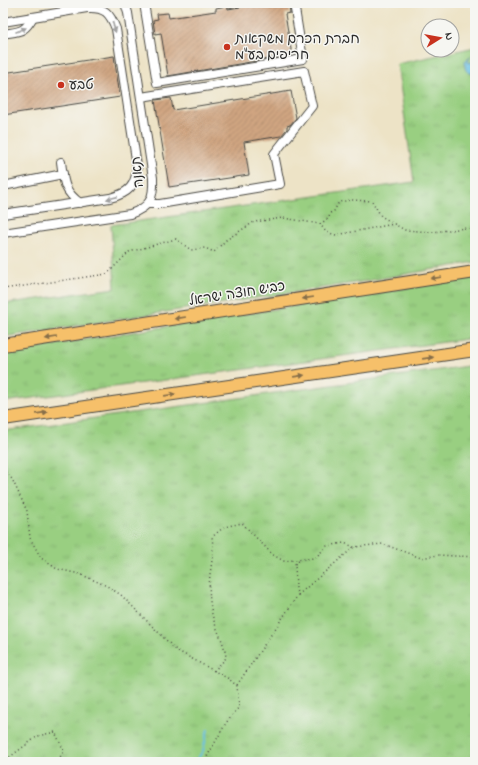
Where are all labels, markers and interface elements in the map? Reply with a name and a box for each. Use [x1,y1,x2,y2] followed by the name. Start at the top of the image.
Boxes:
[420,18,460,58] north arrow
[111,21,117,33] one-way arrow
[15,26,27,32] one-way arrow
[234,29,360,66] place label: חברת הכרם משקאות חריפים בע"מ
[440,31,457,41] text: N
[222,42,232,52] marker: חברת הכרם משקאות חריפים בע"מ
[69,75,94,96] place label: טבע
[56,80,66,90] marker: טבע
[126,155,150,189] street label: תאנה
[106,195,118,201] one-way arrow
[430,275,443,281] one-way arrow
[187,276,287,312] street label: כביש חוצה ישראל
[302,295,314,301] one-way arrow
[173,315,186,321] one-way arrow
[45,335,57,341] one-way arrow
[422,355,434,361] one-way arrow
[293,373,305,379] one-way arrow
[164,392,176,398] one-way arrow
[36,410,48,416] one-way arrow

